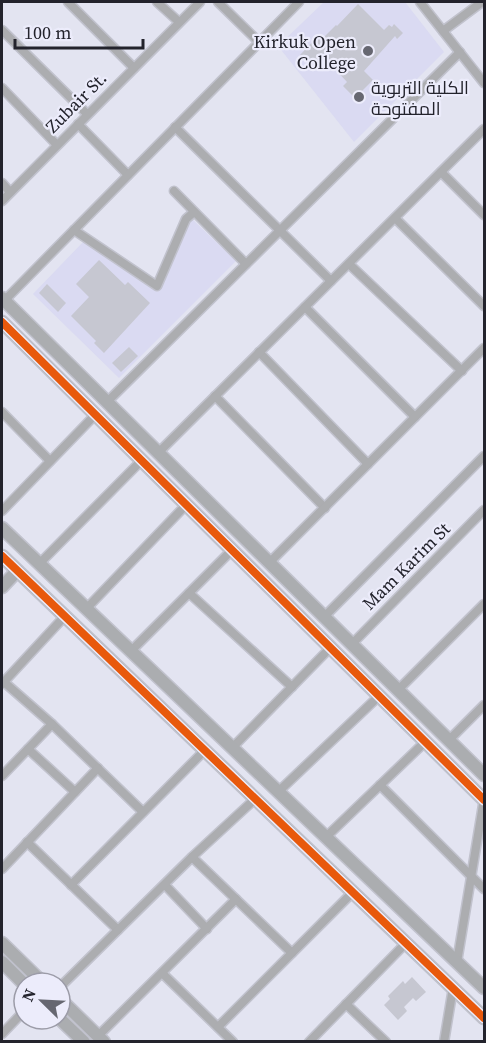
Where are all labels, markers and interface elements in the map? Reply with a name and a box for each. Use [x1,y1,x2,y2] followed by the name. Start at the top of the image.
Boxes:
[15,12,142,50] scale bar
[24,20,71,45] text: 100 m
[254,29,356,75] place label: Kirkuk Open College
[361,44,375,58] marker: Kirkuk Open College
[40,66,112,138] street label: Zubair St.
[371,75,469,121] place label: الكلية التربوية المفتوحة
[352,90,366,104] marker: الكلية التربوية المفتوحة
[357,517,455,615] street label: Mam Karim St
[12,971,72,1031] north arrow
[16,985,41,1005] text: N

